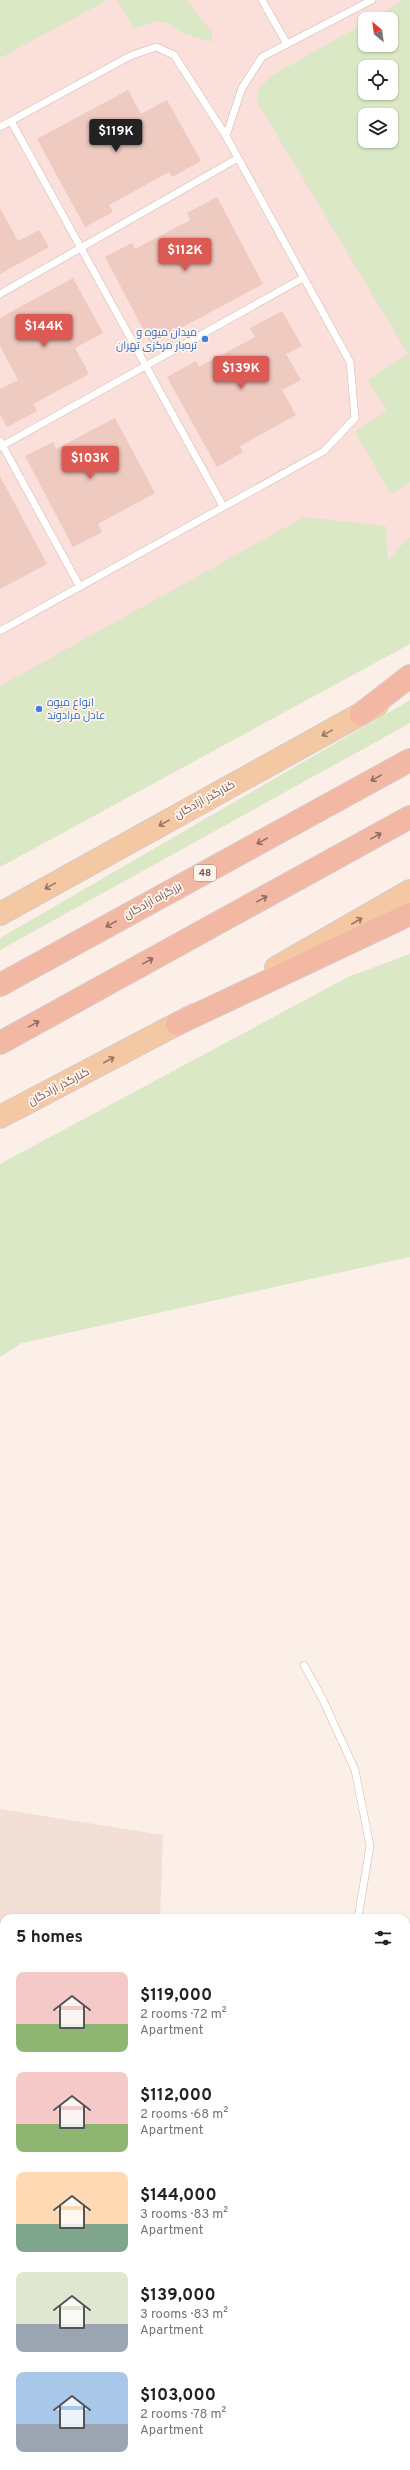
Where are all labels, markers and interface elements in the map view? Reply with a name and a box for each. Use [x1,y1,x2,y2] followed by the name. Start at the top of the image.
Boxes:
[358,12,398,52] north arrow
[358,12,398,148] map controls
[358,60,398,100] button: locate
[358,108,398,148] button: layers
[88,119,144,153] pin: $119K
[98,124,134,140] text: $119K
[157,238,213,272] pin: $112K
[167,243,203,259] text: $112K
[16,314,72,348] pin: $144K
[25,319,63,335] text: $144K
[116,326,197,353] place label: میدان میوه و تره‌بار مرکزی تهران
[200,334,210,344] marker: میدان میوه و تره‌بار مرکزی تهران
[213,356,269,390] pin: $139K
[222,361,260,377] text: $139K
[62,446,118,480] pin: $103K
[71,451,109,467] text: $103K
[47,696,105,723] place label: انواع میوه عادل مرادوند
[34,704,44,714] marker: انواع میوه عادل مرادوند
[321,729,333,737] one-way arrow
[370,775,382,783] one-way arrow
[172,778,238,822] street label: کنارگذر آزادگان
[158,820,170,828] one-way arrow
[370,832,382,839] one-way arrow
[256,838,268,846] one-way arrow
[194,865,216,881] road number: 48
[122,879,184,923] street label: بزرگراه آزادگان
[44,883,56,891] one-way arrow
[256,894,268,902] one-way arrow
[351,917,363,925] one-way arrow
[105,921,117,928] one-way arrow
[142,957,154,965] one-way arrow
[28,1020,40,1027] one-way arrow
[103,1056,115,1064] one-way arrow
[26,1065,92,1109] street label: کنارگذر آزادگان
[16,1927,83,1949] text: 5 homes
[372,1927,394,1949] icon: filters
[140,1985,212,2007] text: $119,000
[48,1988,96,2036] icon: home
[140,2007,226,2023] text: 2 rooms · 72 m²
[140,2023,203,2039] text: Apartment
[140,2085,212,2107] text: $112,000
[48,2088,96,2136] icon: home
[140,2107,228,2123] text: 2 rooms · 68 m²
[140,2123,203,2139] text: Apartment
[140,2185,217,2207] text: $144,000
[48,2188,96,2236] icon: home
[140,2207,228,2223] text: 3 rooms · 83 m²
[140,2223,203,2239] text: Apartment
[140,2285,216,2307] text: $139,000
[48,2288,96,2336] icon: home
[140,2307,228,2323] text: 3 rooms · 83 m²
[140,2323,203,2339] text: Apartment
[140,2385,216,2407] text: $103,000
[48,2388,96,2436] icon: home
[140,2407,226,2423] text: 2 rooms · 78 m²
[140,2423,203,2439] text: Apartment

